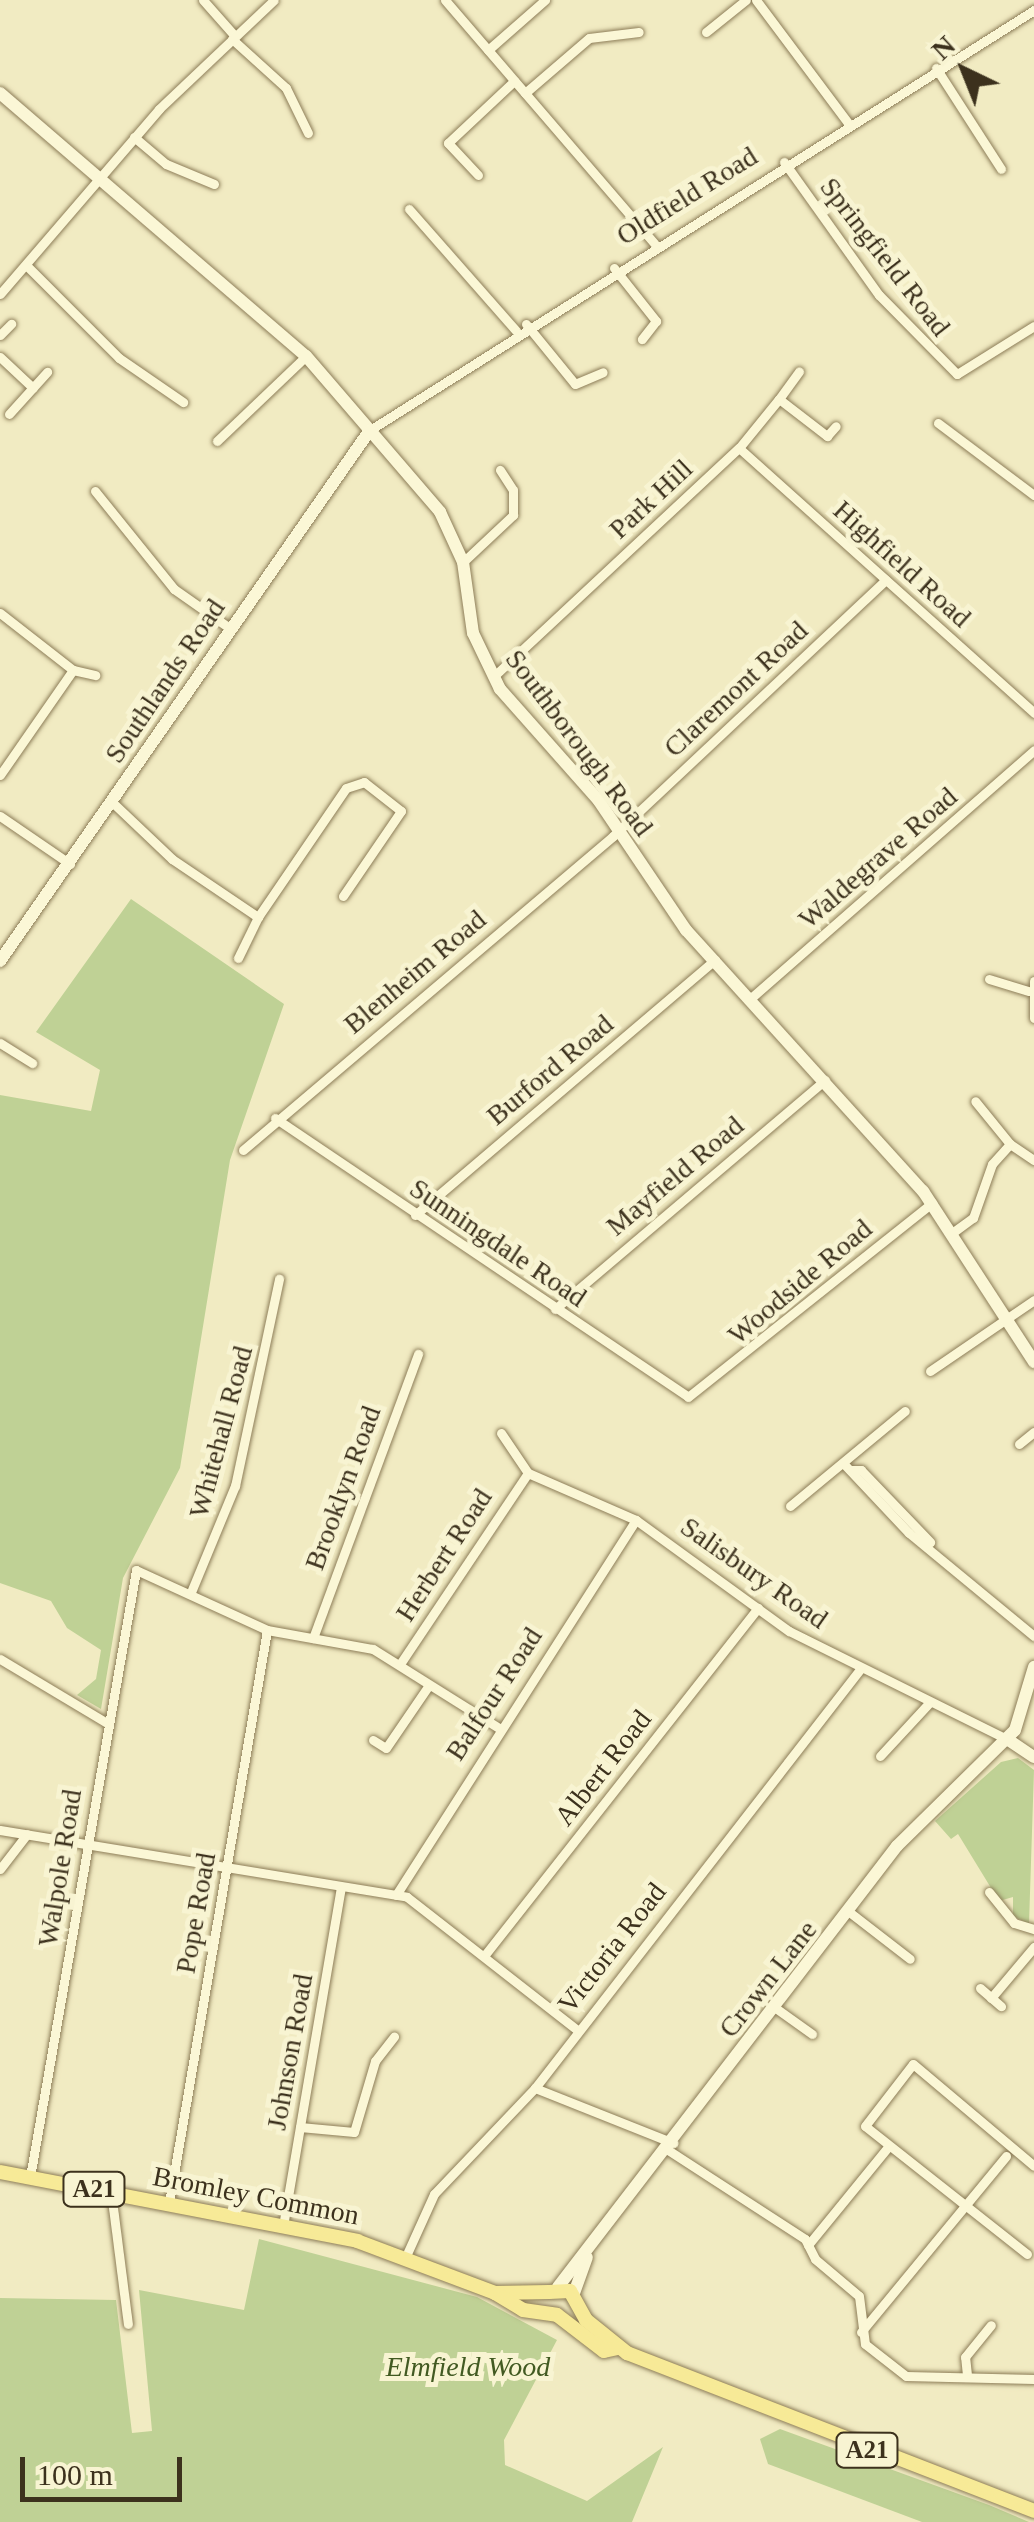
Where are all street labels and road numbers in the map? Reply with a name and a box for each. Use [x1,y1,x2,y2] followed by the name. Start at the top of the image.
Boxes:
[611,140,763,252] street label: Oldfield Road
[813,171,957,343] street label: Springfield Road
[602,452,700,546] street label: Park Hill
[826,493,978,635] street label: Highfield Road
[98,593,232,769] street label: Southlands Road
[657,614,815,764] street label: Claremont Road
[498,643,660,843] street label: Southborough Road
[792,780,964,936] street label: Waldegrave Road
[337,903,493,1041] street label: Blenheim Road
[480,1007,620,1133] street label: Burford Road
[600,1109,750,1243] street label: Mayfield Road
[403,1171,593,1315] street label: Sunningdale Road
[721,1212,879,1352] street label: Woodside Road
[182,1342,260,1522] street label: Whitehall Road
[298,1401,388,1575] street label: Brooklyn Road
[389,1482,499,1628] street label: Herbert Road
[674,1510,834,1636] street label: Salisbury Road
[439,1621,549,1767] street label: Balfour Road
[547,1703,659,1833] street label: Albert Road
[31,1787,89,1949] street label: Walpole Road
[169,1850,223,1976] street label: Pope Road
[551,1876,673,2020] street label: Victoria Road
[712,1914,824,2044] street label: Crown Lane
[260,1971,320,2133] street label: Johnson Road
[150,2160,362,2232] street label: Bromley Common
[62,2169,126,2209] road number: A21
[834,2430,900,2470] road number: A21

